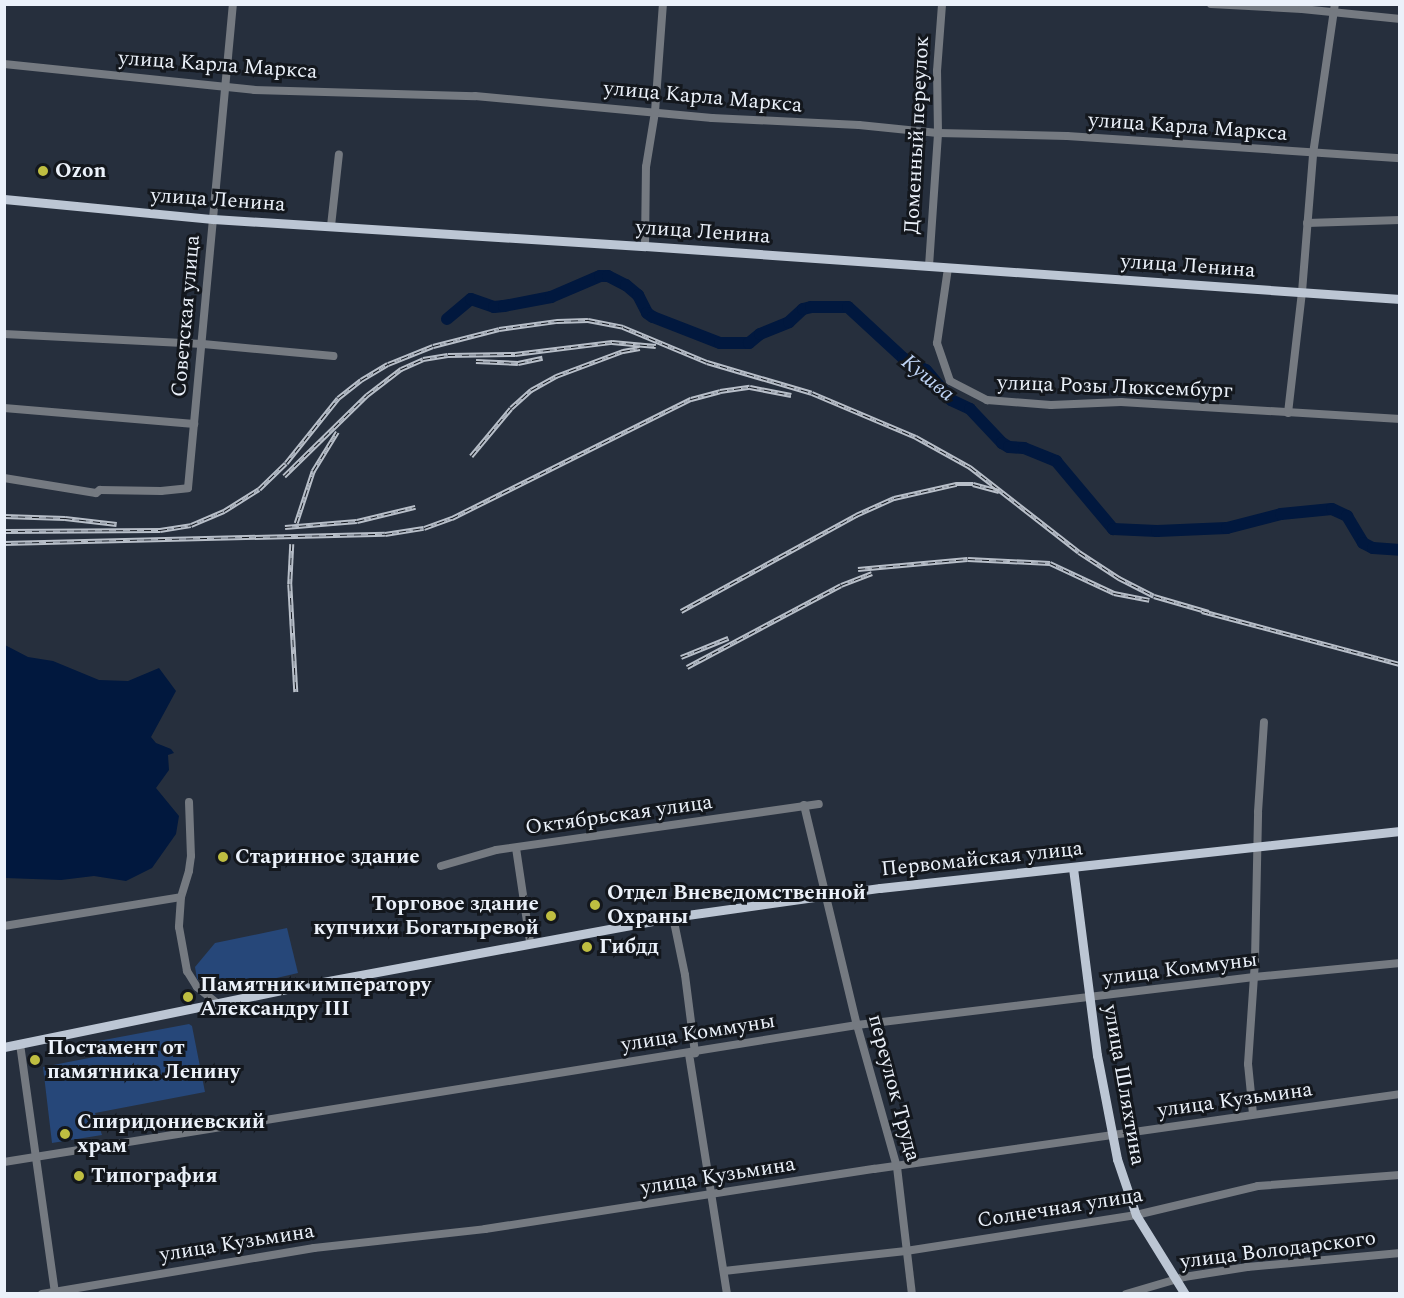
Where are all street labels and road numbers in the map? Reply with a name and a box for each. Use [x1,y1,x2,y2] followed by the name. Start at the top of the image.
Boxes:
[899,35,935,235] street label: Доменный переулок
[118,45,318,85] street label: улица Карла Маркса
[603,76,803,118] street label: улица Карла Маркса
[1088,107,1288,147] street label: улица Карла Маркса
[150,183,286,217] street label: улица Ленина
[635,215,771,249] street label: улица Ленина
[166,234,206,398] street label: Советская улица
[1120,249,1256,283] street label: улица Ленина
[997,370,1233,404] street label: улица Розы Люксембург
[524,789,714,841] street label: Октябрьская улица
[880,836,1084,882] street label: Первомайская улица
[1101,947,1259,991] street label: улица Коммуны
[1097,1003,1151,1167] street label: улица Шляхтина
[619,1008,777,1058] street label: улица Коммуны
[862,1012,926,1164] street label: переулок Труда
[1156,1077,1314,1123] street label: улица Кузьмина
[639,1151,797,1201] street label: улица Кузьмина
[975,1182,1145,1234] street label: Солнечная улица
[158,1218,316,1268] street label: улица Кузьмина
[1179,1225,1377,1275] street label: улица Володарского

